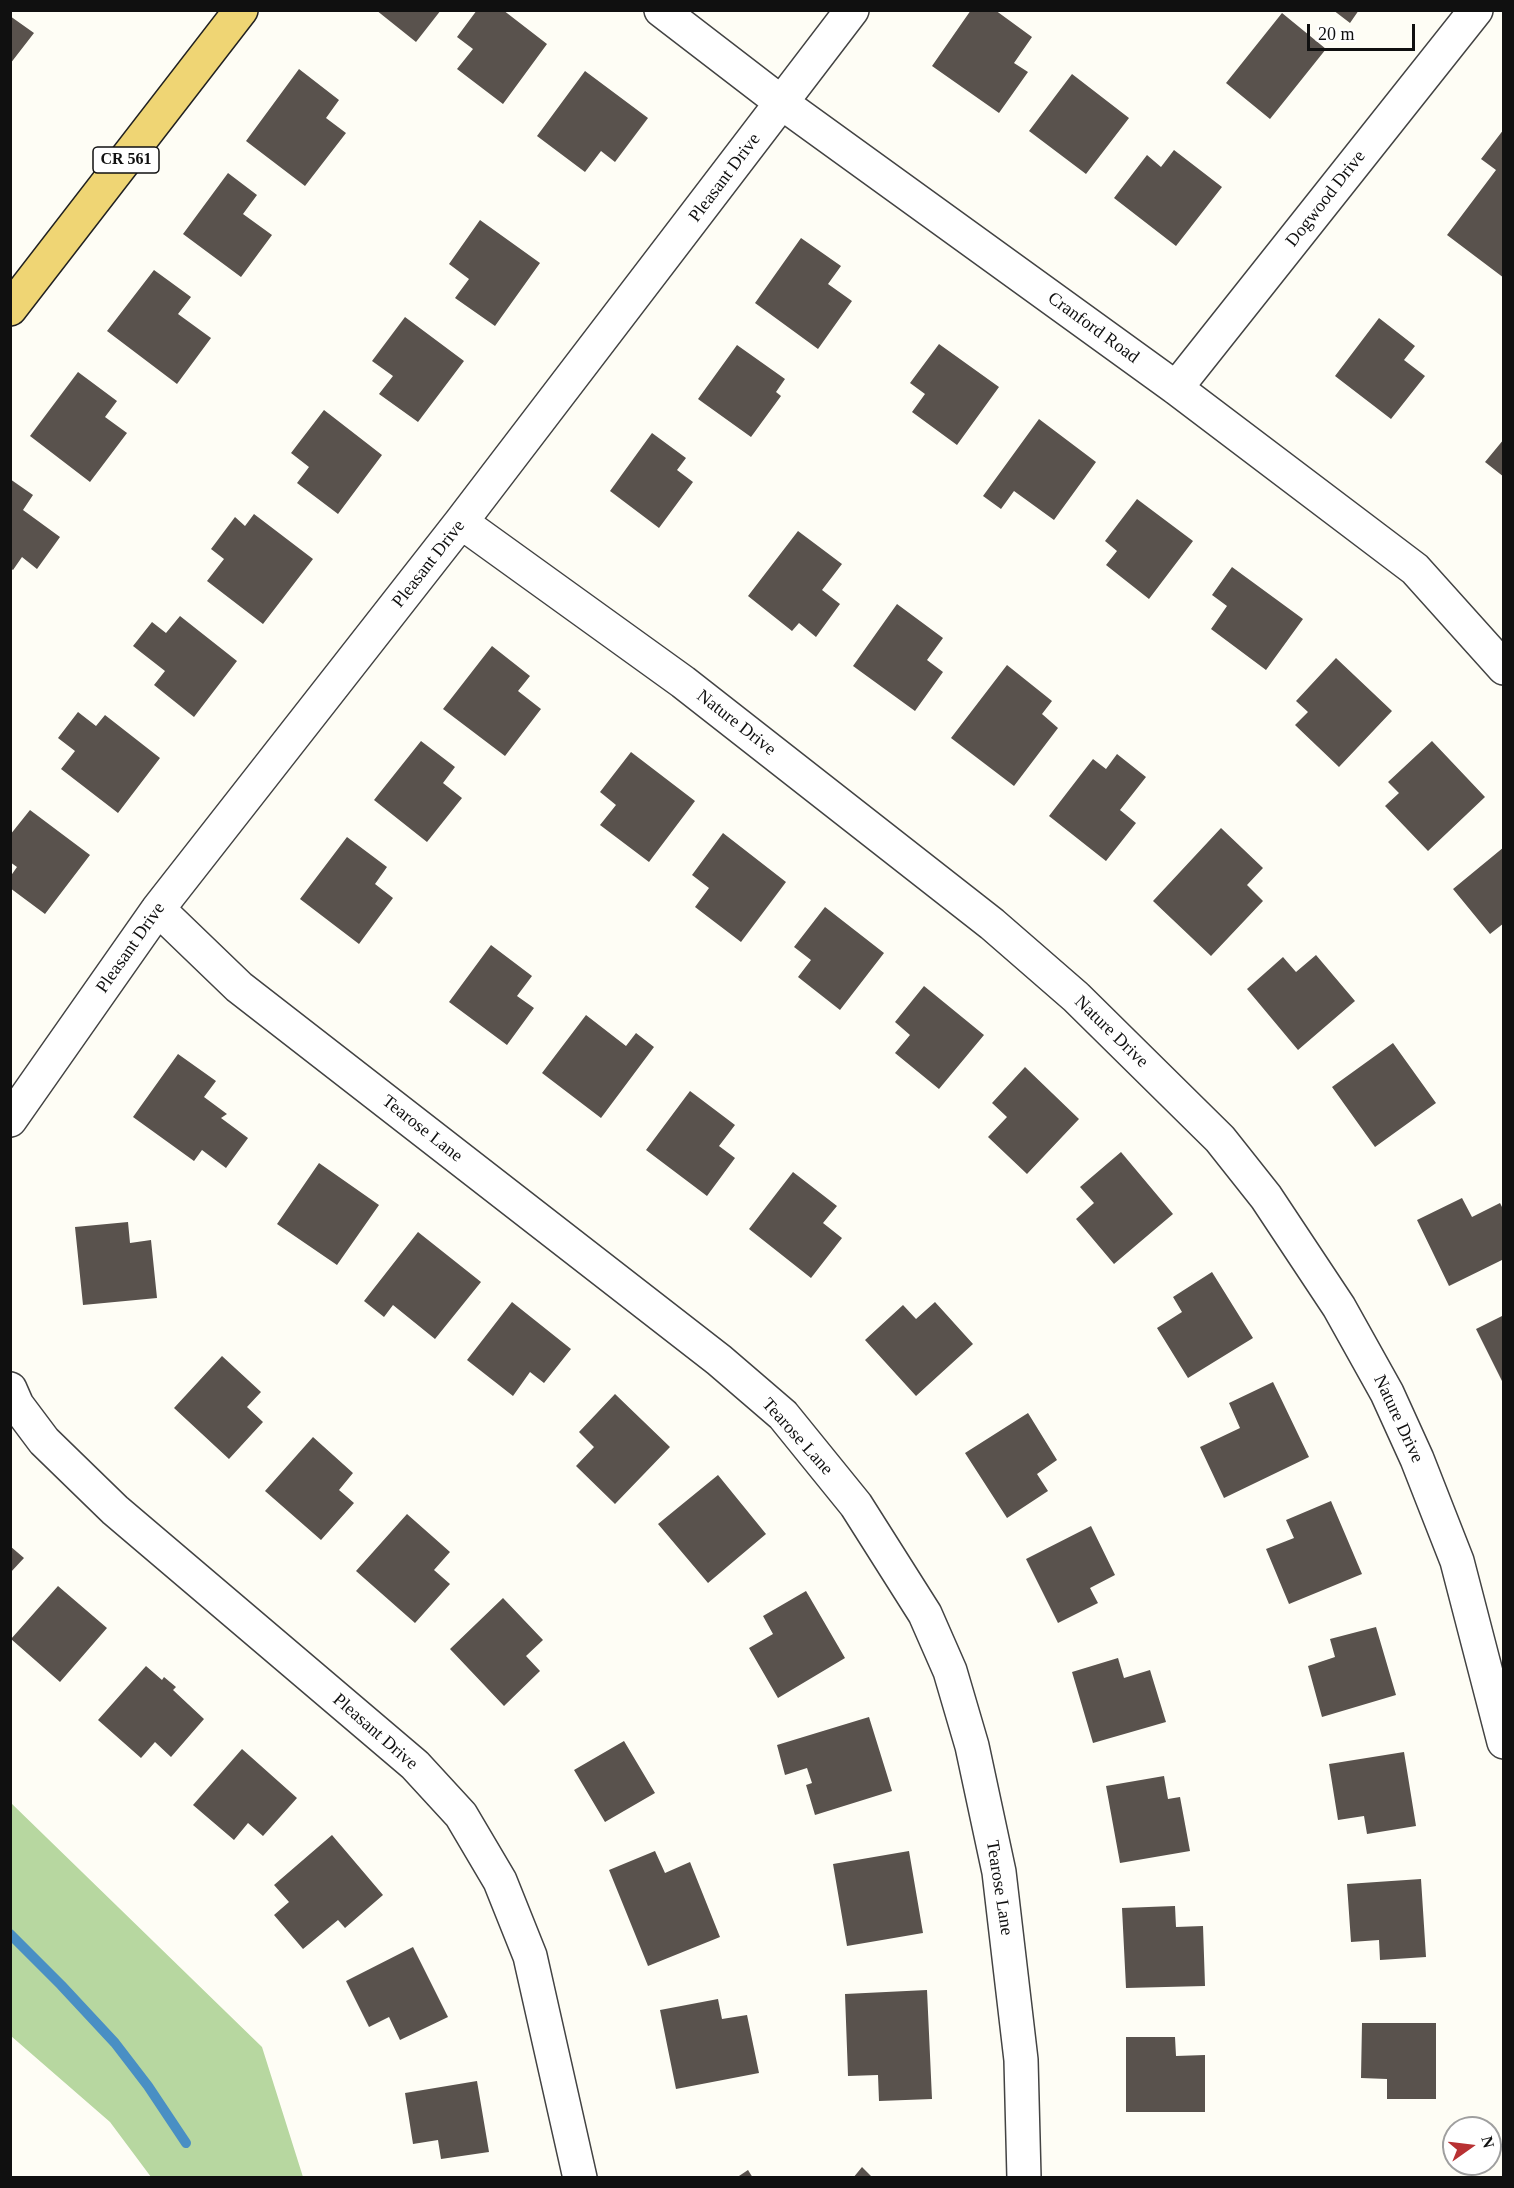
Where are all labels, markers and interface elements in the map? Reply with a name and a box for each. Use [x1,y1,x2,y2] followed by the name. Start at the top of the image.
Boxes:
[1310,12,1418,50] scale bar
[1318,24,1355,44] text: 20 m
[685,129,765,227] street label: Pleasant Drive
[1282,146,1370,252] street label: Dogwood Drive
[93,147,159,173] road number: CR 561
[1043,288,1143,368] street label: Cranford Road
[388,516,470,612] street label: Pleasant Drive
[692,685,780,761] street label: Nature Drive
[92,899,170,997] street label: Pleasant Drive
[1070,991,1152,1073] street label: Nature Drive
[377,1091,467,1167] street label: Tearose Lane
[1368,1372,1428,1466] street label: Nature Drive
[757,1394,837,1480] street label: Tearose Lane
[328,1689,422,1775] street label: Pleasant Drive
[981,1839,1017,1937] street label: Tearose Lane
[1442,2116,1502,2176] north arrow
[1478,2134,1498,2150] text: N

